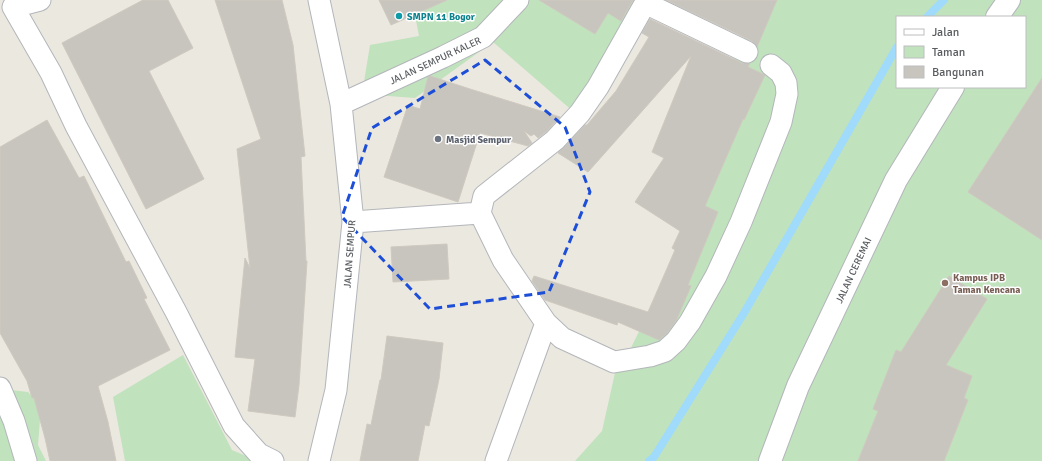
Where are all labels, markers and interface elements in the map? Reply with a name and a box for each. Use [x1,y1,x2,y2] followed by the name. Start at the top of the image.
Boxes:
[394,11,404,21] marker: SMPN 11 Bogor
[407,11,475,23] place label: SMPN 11 Bogor
[896,16,1026,88] legend
[932,25,959,40] text: Jalan
[388,34,483,87] street label: JALAN SEMPUR KALER
[932,45,965,60] text: Taman
[932,65,984,80] text: Bangunan
[433,134,443,144] marker: Masjid Sempur
[446,134,511,146] place label: Masjid Sempur
[342,220,358,289] street label: JALAN SEMPUR
[833,236,874,305] street label: JALAN CEREMAI
[953,272,1020,296] place label: Kampus IPB Taman Kencana
[940,278,950,288] marker: Kampus IPB Taman Kencana

